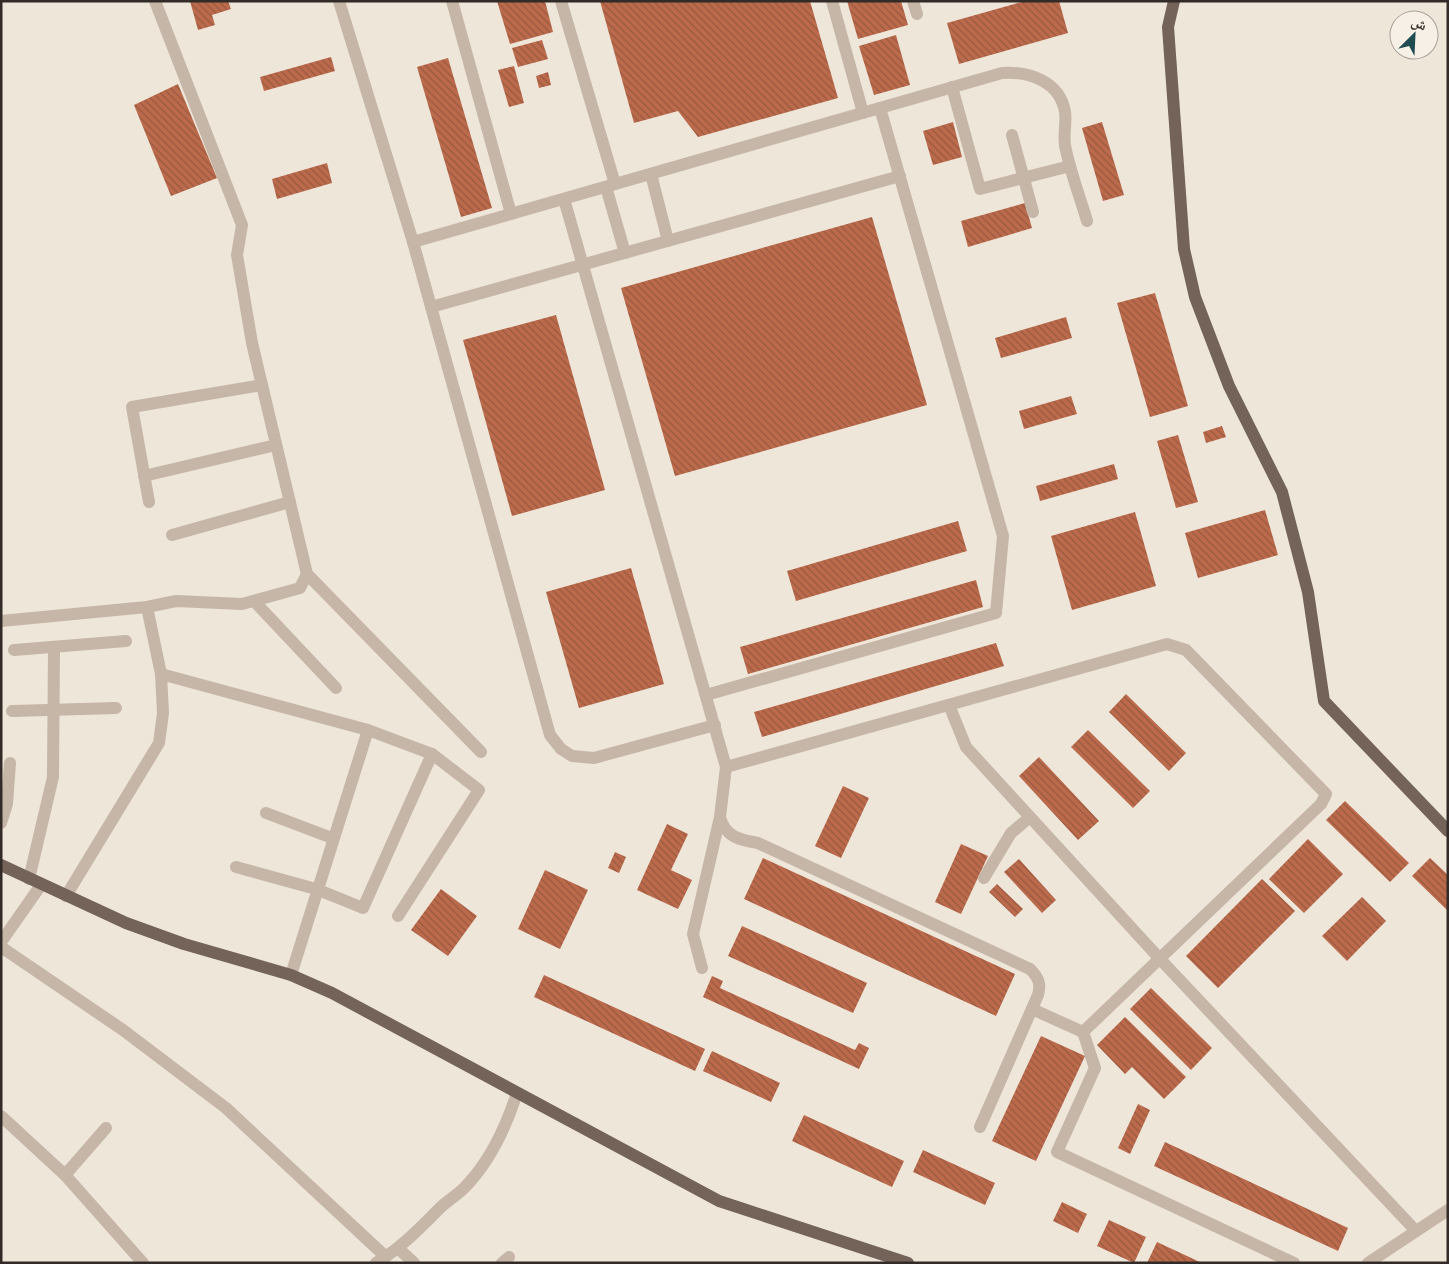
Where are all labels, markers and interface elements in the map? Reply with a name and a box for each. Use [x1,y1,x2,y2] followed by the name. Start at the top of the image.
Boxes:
[1389,10,1439,60] north arrow
[1409,12,1430,34] text: ش

